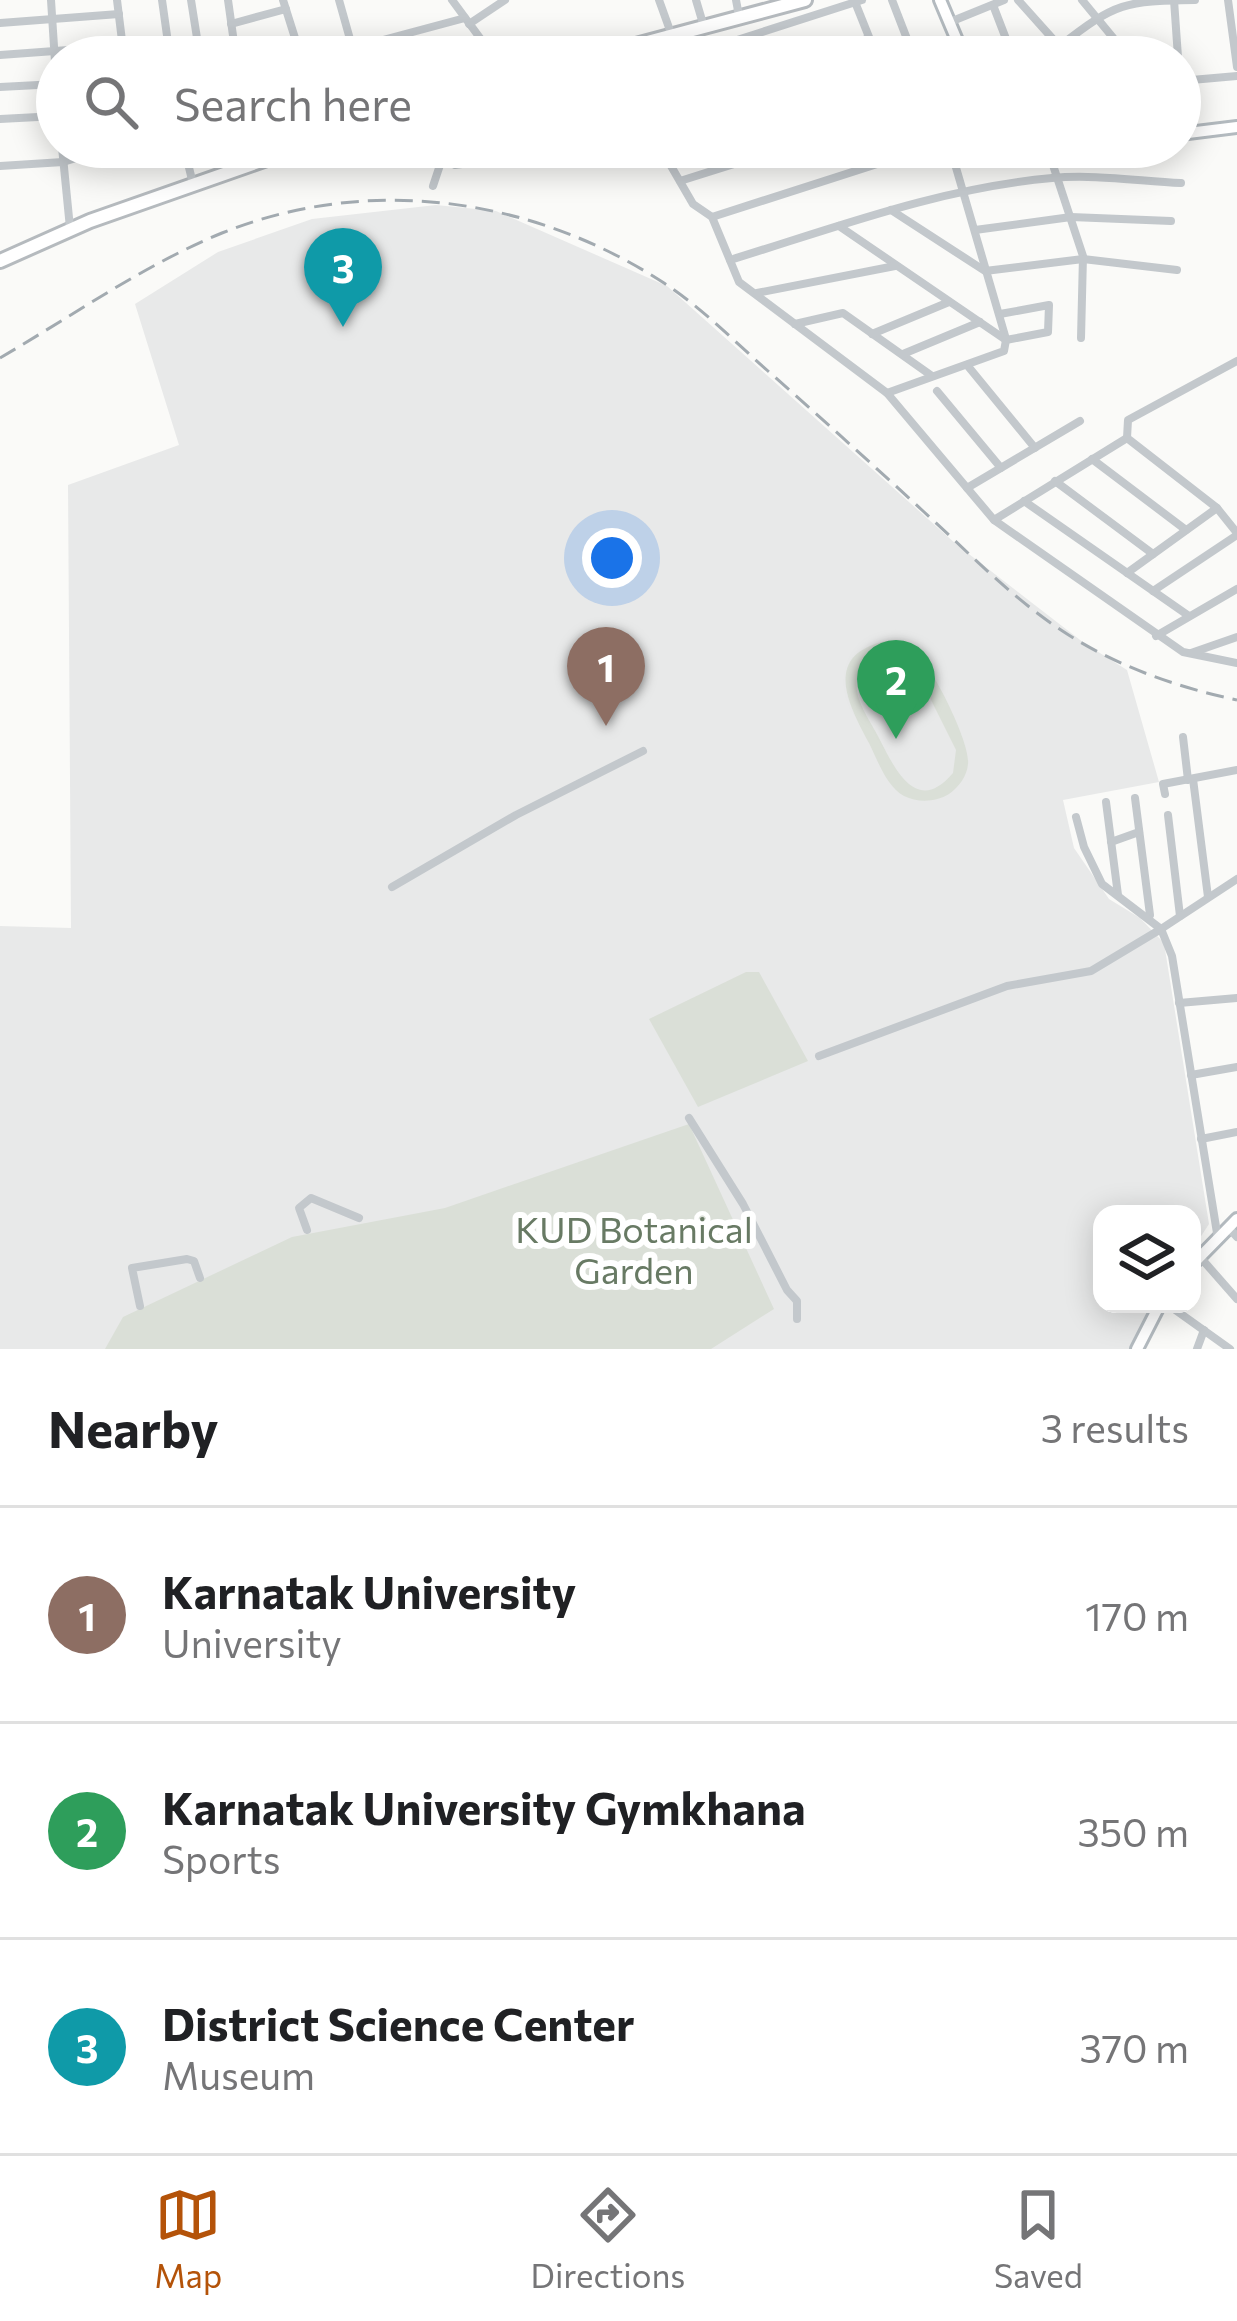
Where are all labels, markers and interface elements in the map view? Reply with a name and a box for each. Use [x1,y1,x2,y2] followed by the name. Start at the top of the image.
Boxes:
[36,36,1201,168] search box
[78,69,144,135] icon: search
[174,75,412,130] text: Search here
[304,228,382,327] pin: 3
[582,528,642,588] your location
[567,627,645,726] pin: 1
[857,640,935,739] pin: 2
[1093,1205,1201,1313] map controls
[1093,1205,1201,1313] button: layers
[515,1206,753,1291] park label: KUD Botanical Garden
[48,1396,218,1459] text: Nearby
[1041,1403,1189,1451] text: 3 results
[162,1563,576,1618] text: Karnatak University
[78,1591,96,1639] text: 1
[1085,1591,1189,1639] text: 170 m
[162,1618,342,1666] text: University
[162,1779,806,1834] text: Karnatak University Gymkhana
[76,1807,98,1855] text: 2
[1077,1807,1189,1855] text: 350 m
[162,1834,281,1882] text: Sports
[162,1995,635,2050] text: District Science Center
[76,2023,98,2071] text: 3
[1079,2023,1189,2071] text: 370 m
[162,2050,315,2098] text: Museum
[154,2182,222,2295] tab: Map
[531,2182,685,2295] tab: Directions
[994,2182,1083,2295] tab: Saved

